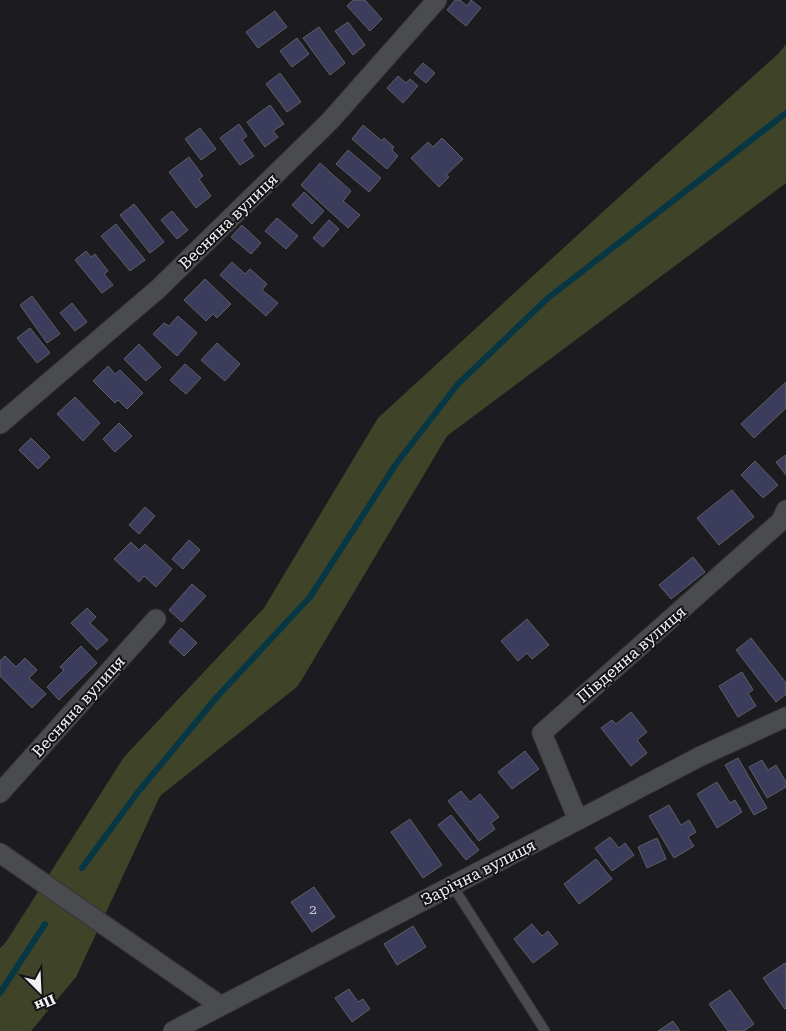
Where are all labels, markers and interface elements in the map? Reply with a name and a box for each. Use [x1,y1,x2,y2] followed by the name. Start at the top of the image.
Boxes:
[175,169,282,273] street label: Весняна вулиця
[573,602,690,707] street label: Південна вулиця
[28,652,129,761] street label: Весняна вулиця
[418,835,539,910] street label: Зарічна вулиця
[309,901,317,917] house number: 2
[15,966,65,1016] north arrow
[32,991,58,1015] text: Пн

